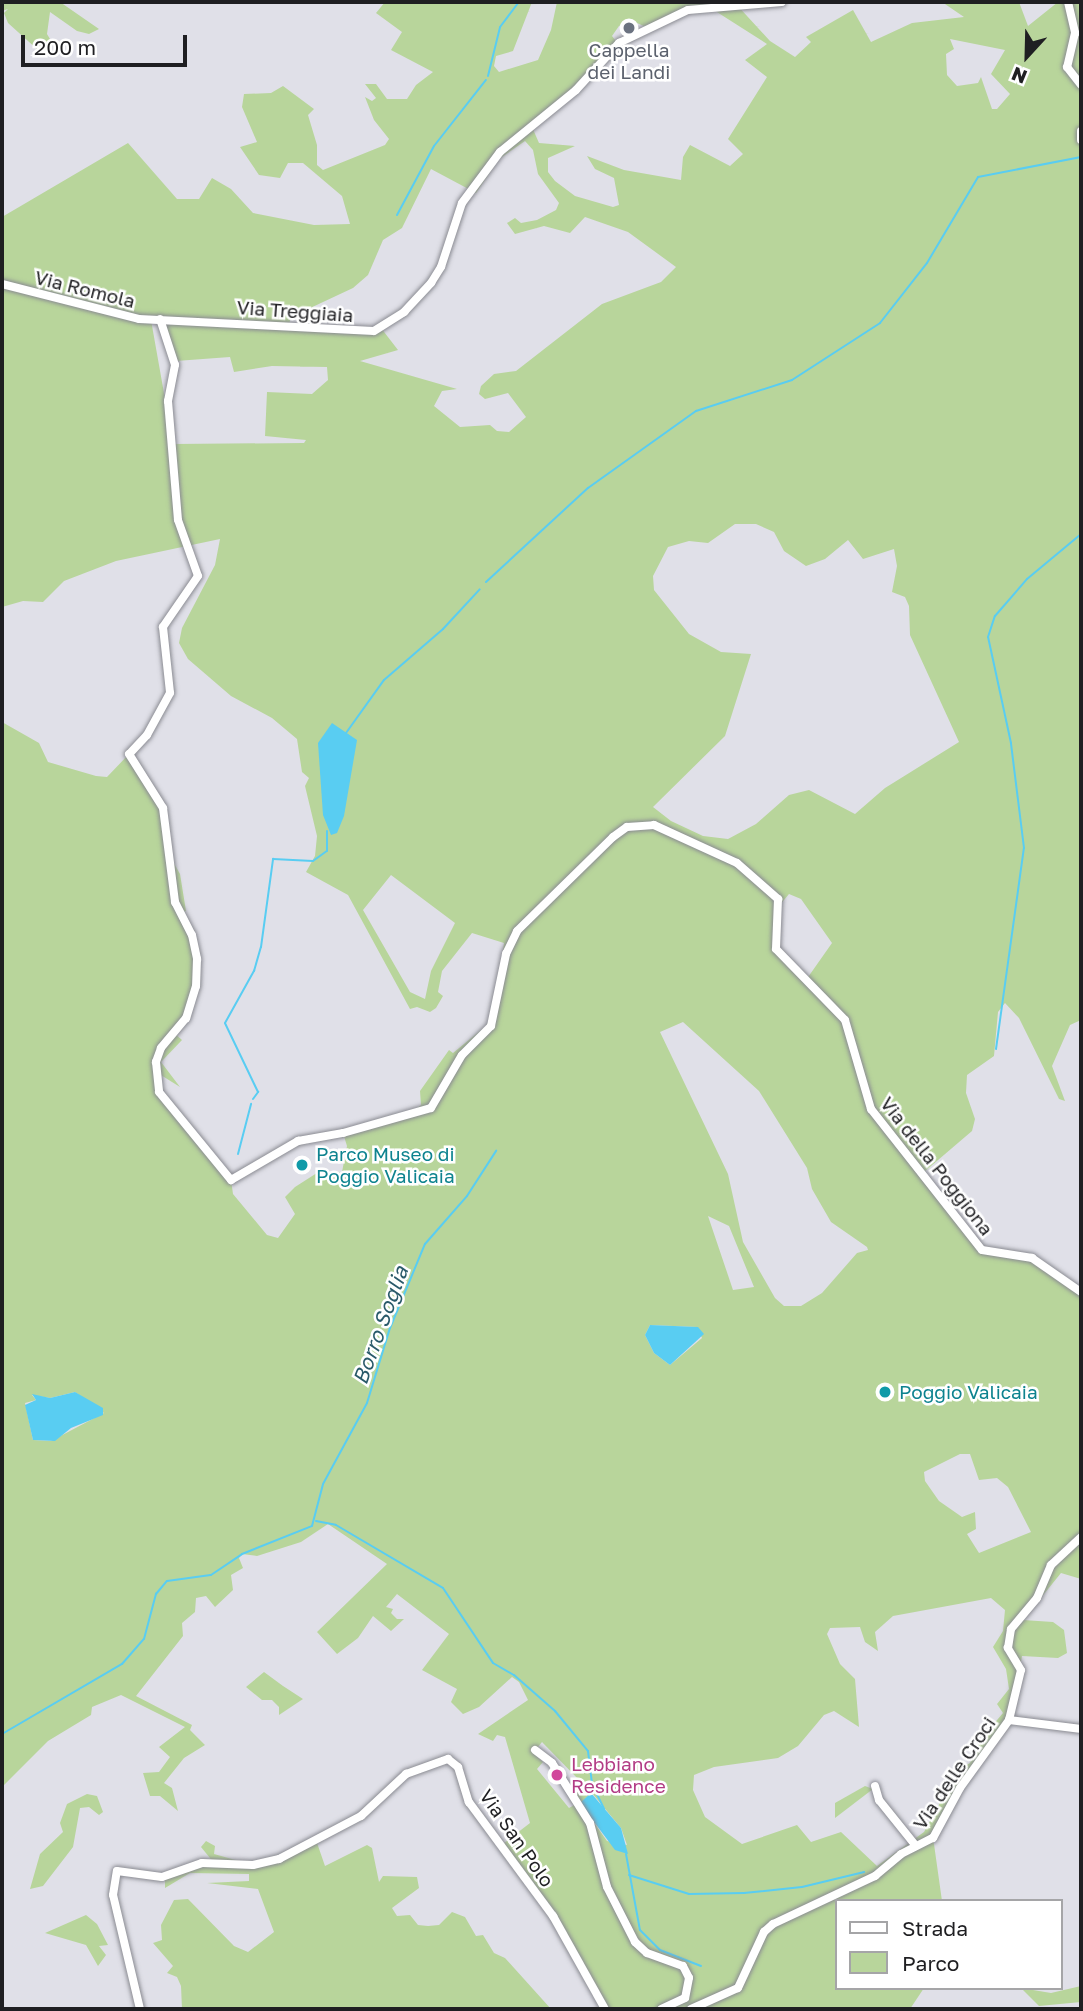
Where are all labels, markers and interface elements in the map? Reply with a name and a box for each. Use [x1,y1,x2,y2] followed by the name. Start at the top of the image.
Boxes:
[621,20,637,36] marker: Cappella dei Landi
[24,21,191,65] scale bar
[992,21,1062,91] north arrow
[34,34,96,60] text: 200 m
[588,39,670,83] place label: Cappella dei Landi
[1008,63,1030,89] text: N
[33,266,137,312] street label: Via Romola
[236,296,354,326] street label: Via Treggiaia
[876,1092,998,1240] street label: Via della Poggiona
[316,1143,455,1187] place label: Parco Museo di Poggio Valicaia
[294,1157,310,1173] marker: Parco Museo di Poggio Valicaia
[347,1262,413,1388] water label: Borro Soglia
[899,1381,1038,1403] place label: Poggio Valicaia
[877,1384,893,1400] marker: Poggio Valicaia
[908,1712,1000,1834] street label: Via delle Croci
[571,1753,666,1797] place label: Lebbiano Residence
[549,1767,565,1783] marker: Lebbiano Residence
[475,1785,559,1891] street label: Via San Polo
[834,1899,1062,1990] legend
[902,1915,968,1941] text: Strada
[902,1950,959,1976] text: Parco

